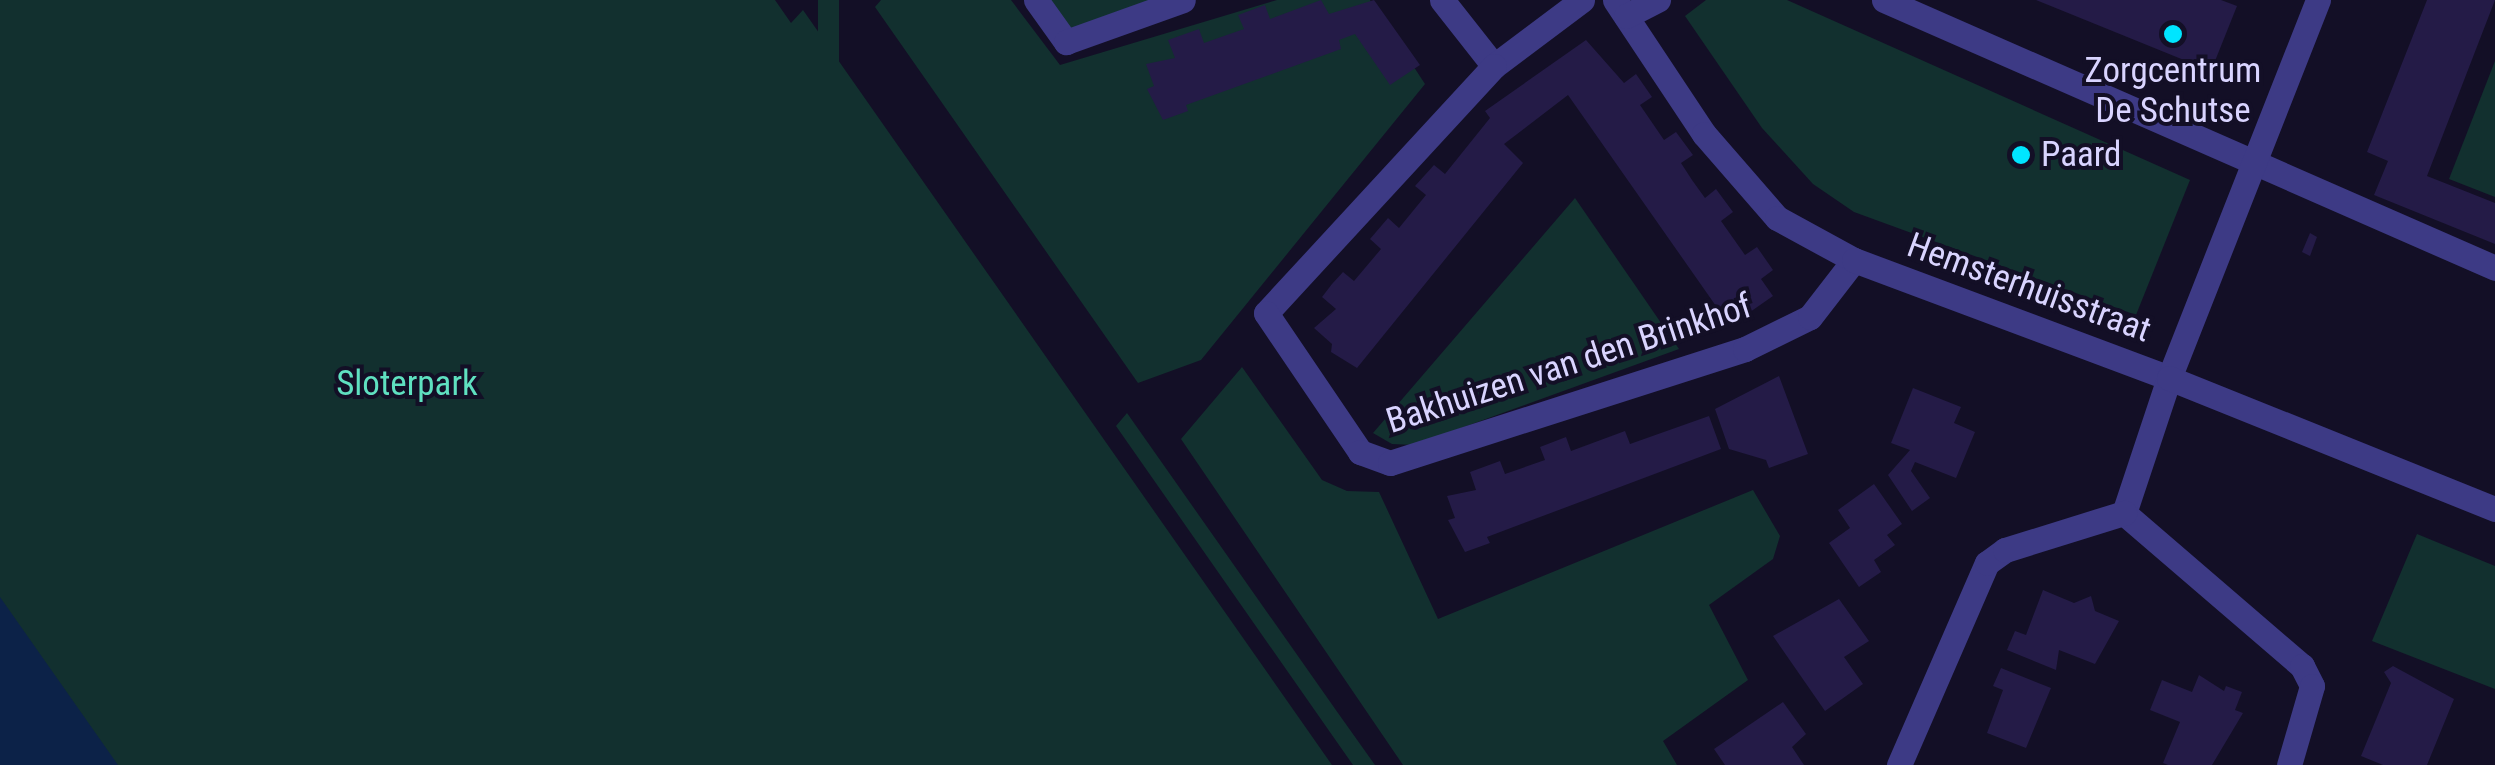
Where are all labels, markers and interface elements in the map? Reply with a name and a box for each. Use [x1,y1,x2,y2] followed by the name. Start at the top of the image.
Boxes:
[2162,23,2184,45] marker: Zorgcentrum De Schutse
[2085,50,2261,132] place label: Zorgcentrum De Schutse
[2041,134,2121,176] place label: Paard
[2010,144,2032,166] marker: Paard
[1902,225,2156,351] street label: Hemsterhuisstraat
[1381,285,1757,443] street label: Bakhuizen van den Brinkhof
[336,363,478,405] park label: Sloterpark

